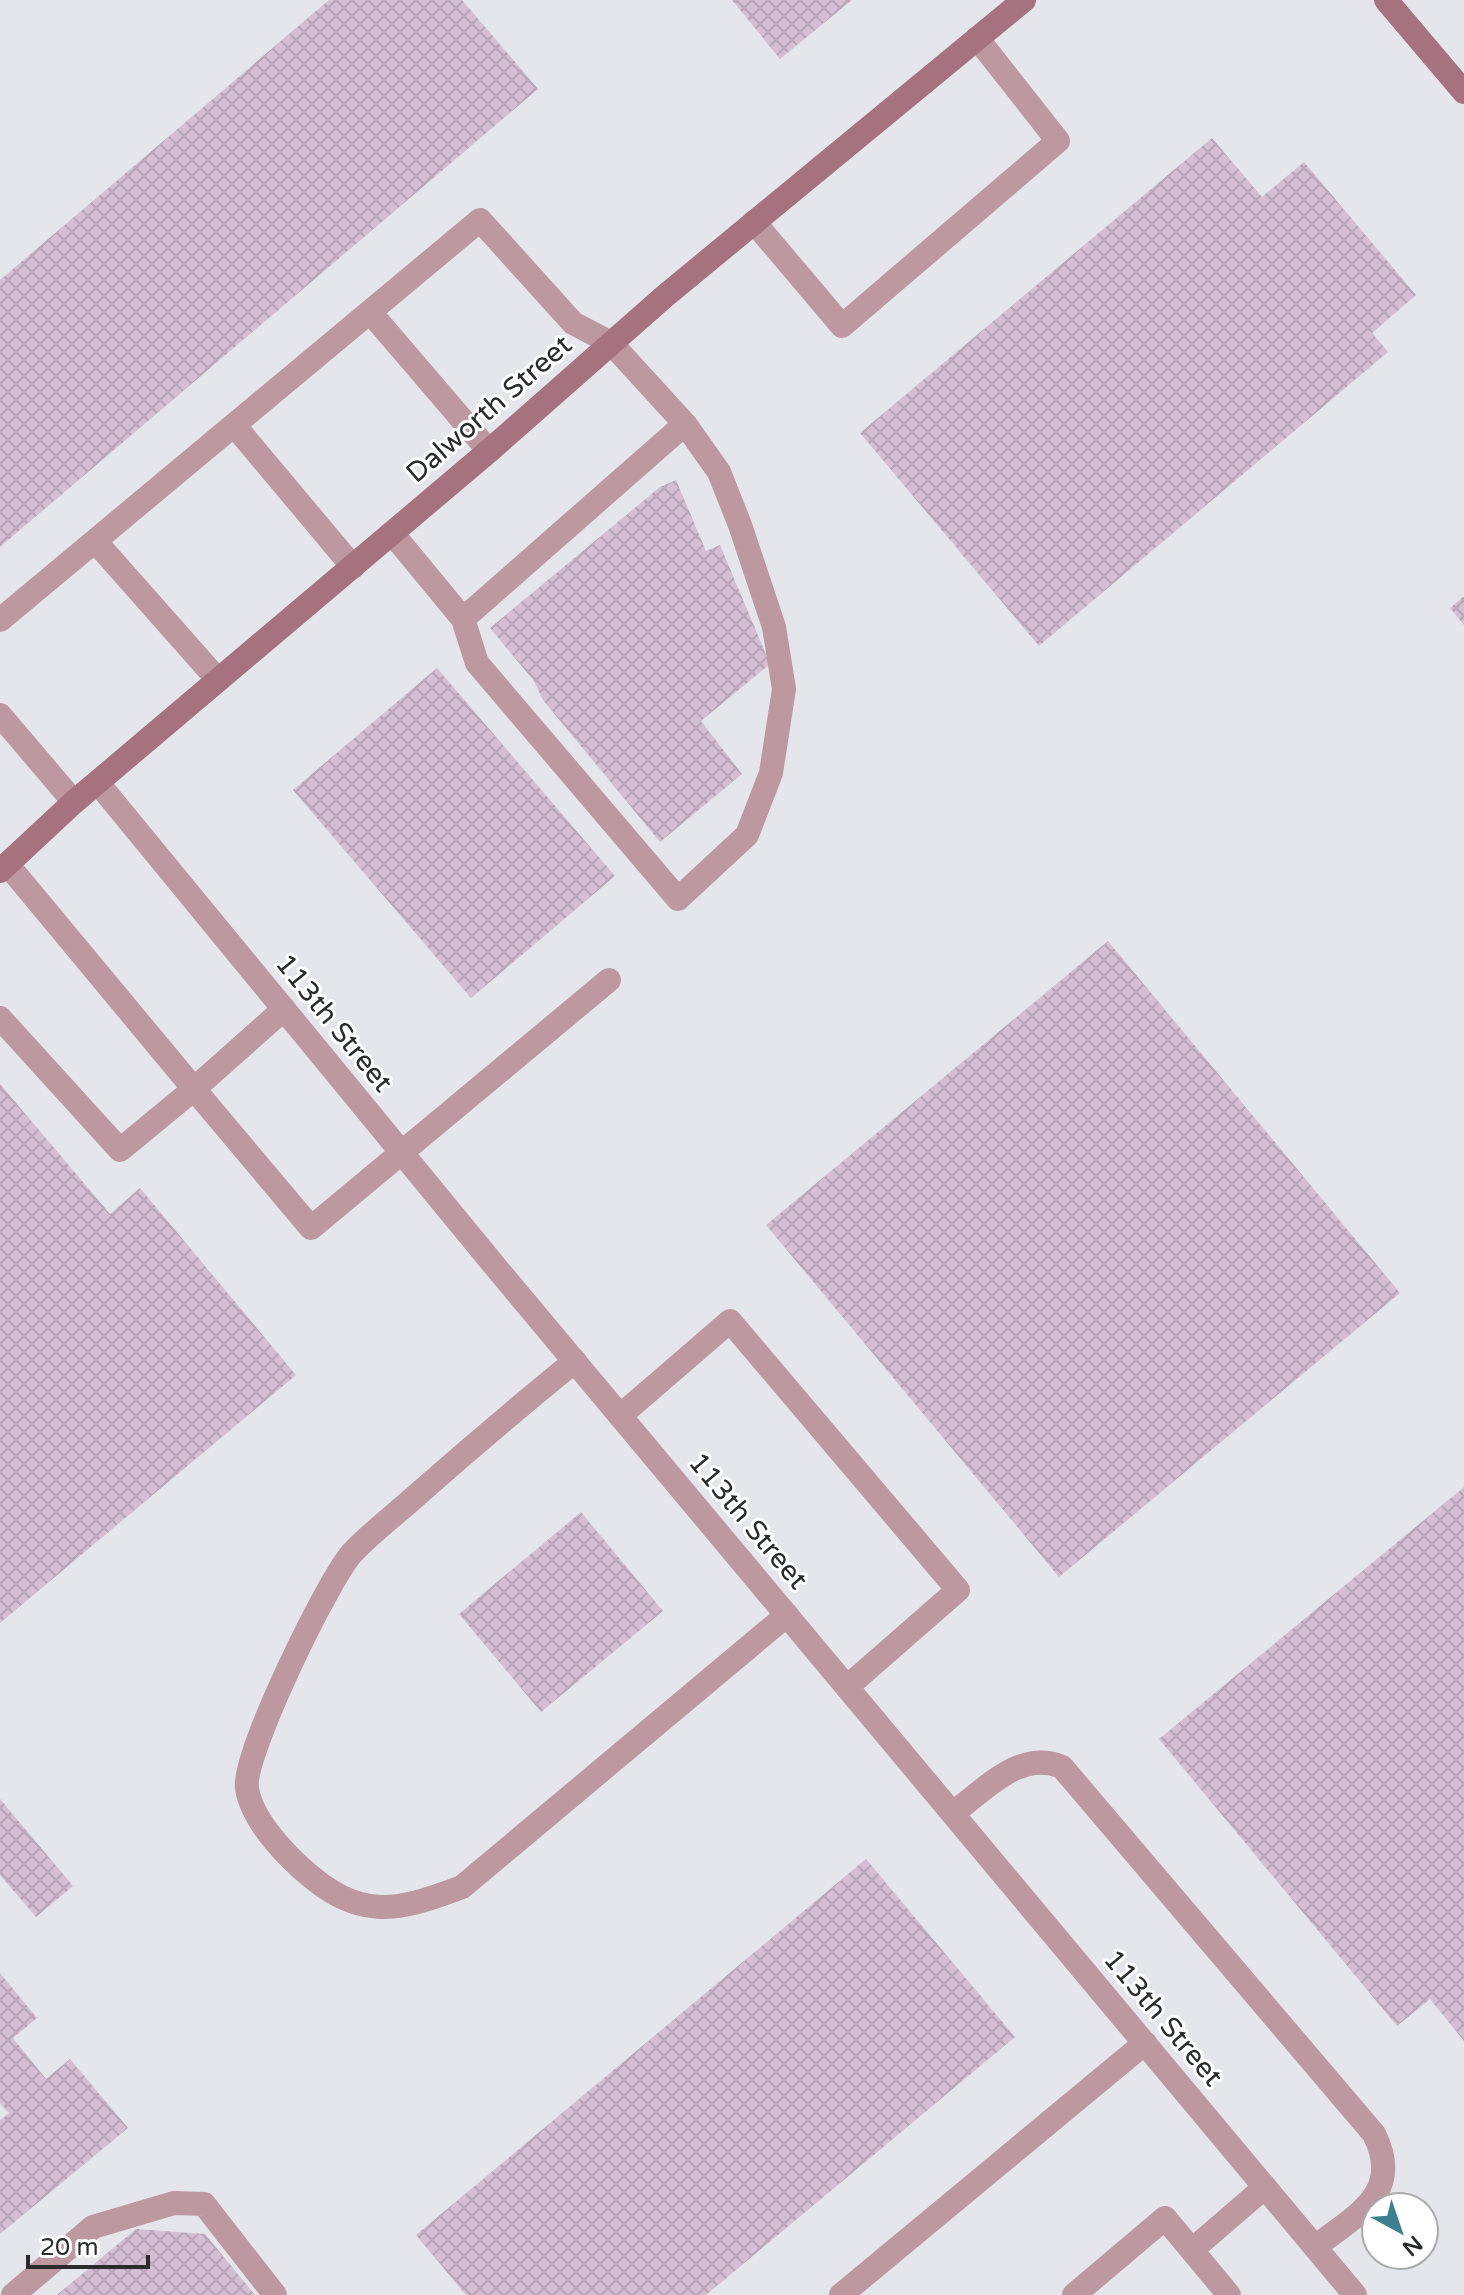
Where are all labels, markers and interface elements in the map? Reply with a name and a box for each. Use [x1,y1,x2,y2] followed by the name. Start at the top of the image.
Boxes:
[399,328,579,490] street label: Dalworth Street
[268,947,400,1099] street label: 113th Street
[681,1446,815,1596] street label: 113th Street
[1096,1943,1230,2093] street label: 113th Street
[1360,2191,1440,2271] north arrow
[28,2219,148,2269] scale bar
[1397,2230,1427,2261] text: N
[40,2233,98,2262] text: 20 m

